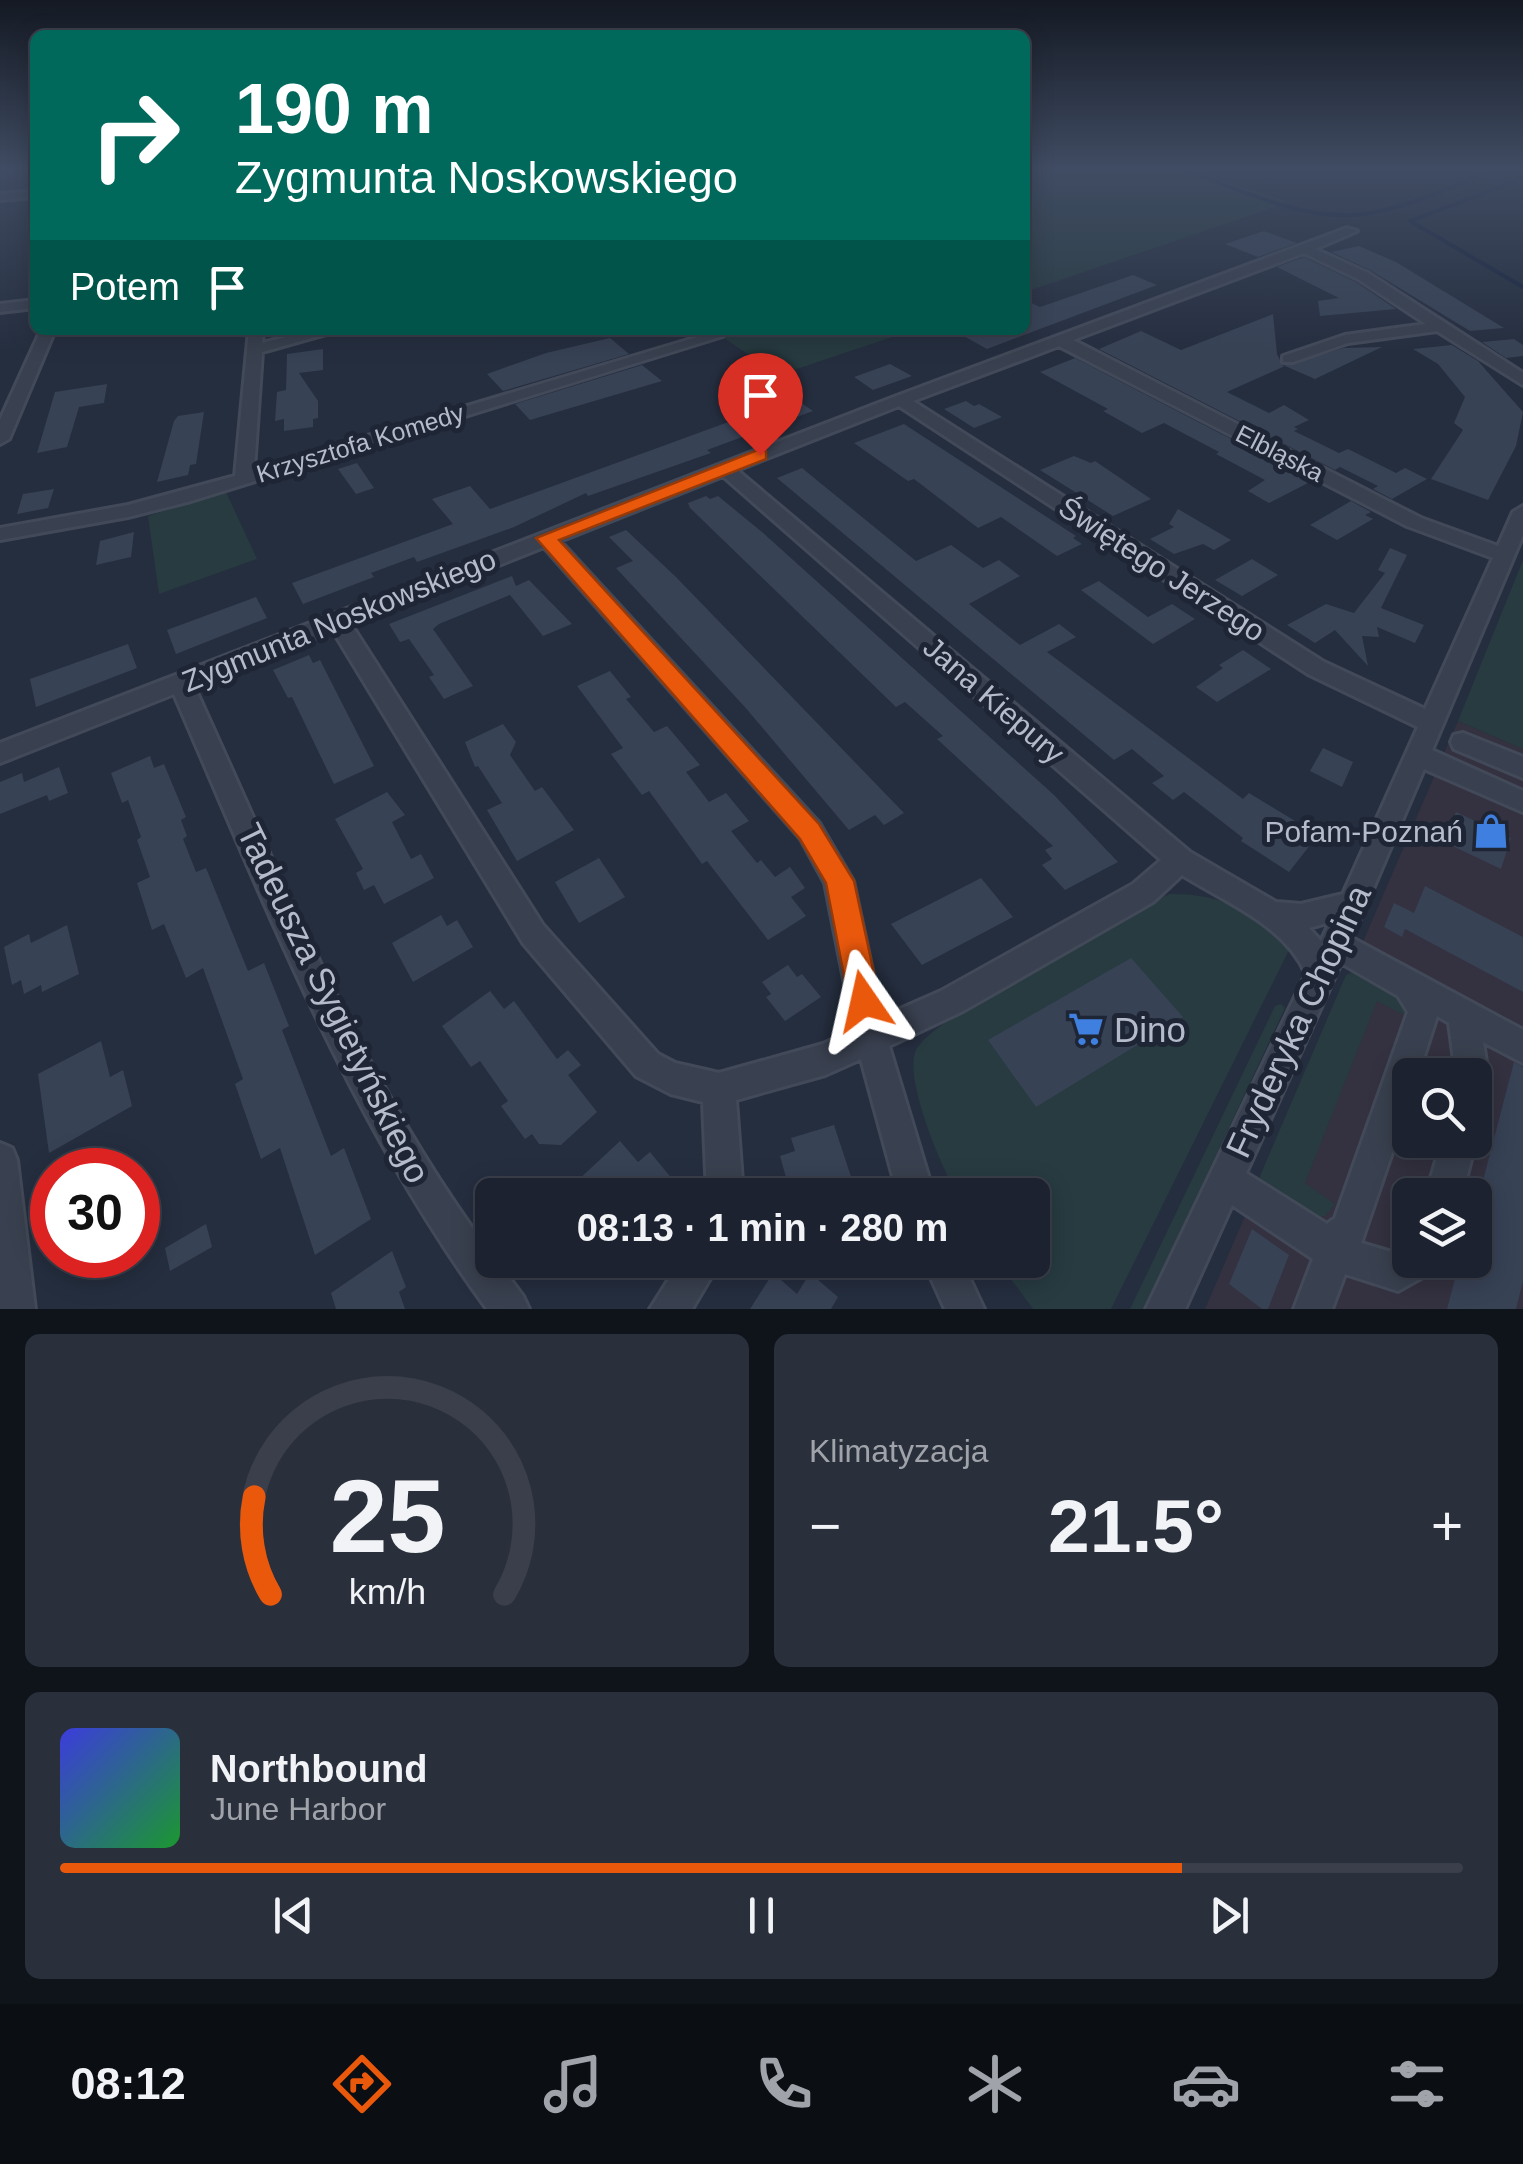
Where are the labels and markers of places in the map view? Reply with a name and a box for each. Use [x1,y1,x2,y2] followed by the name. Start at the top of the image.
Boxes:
[718,353,803,456] pin
[1472,812,1510,850] shop icon: Pofam-Poznań
[1265,815,1463,848] place label: Pofam-Poznań
[1067,1010,1105,1048] supermarket icon: Dino
[1114,1010,1186,1049] place label: Dino

